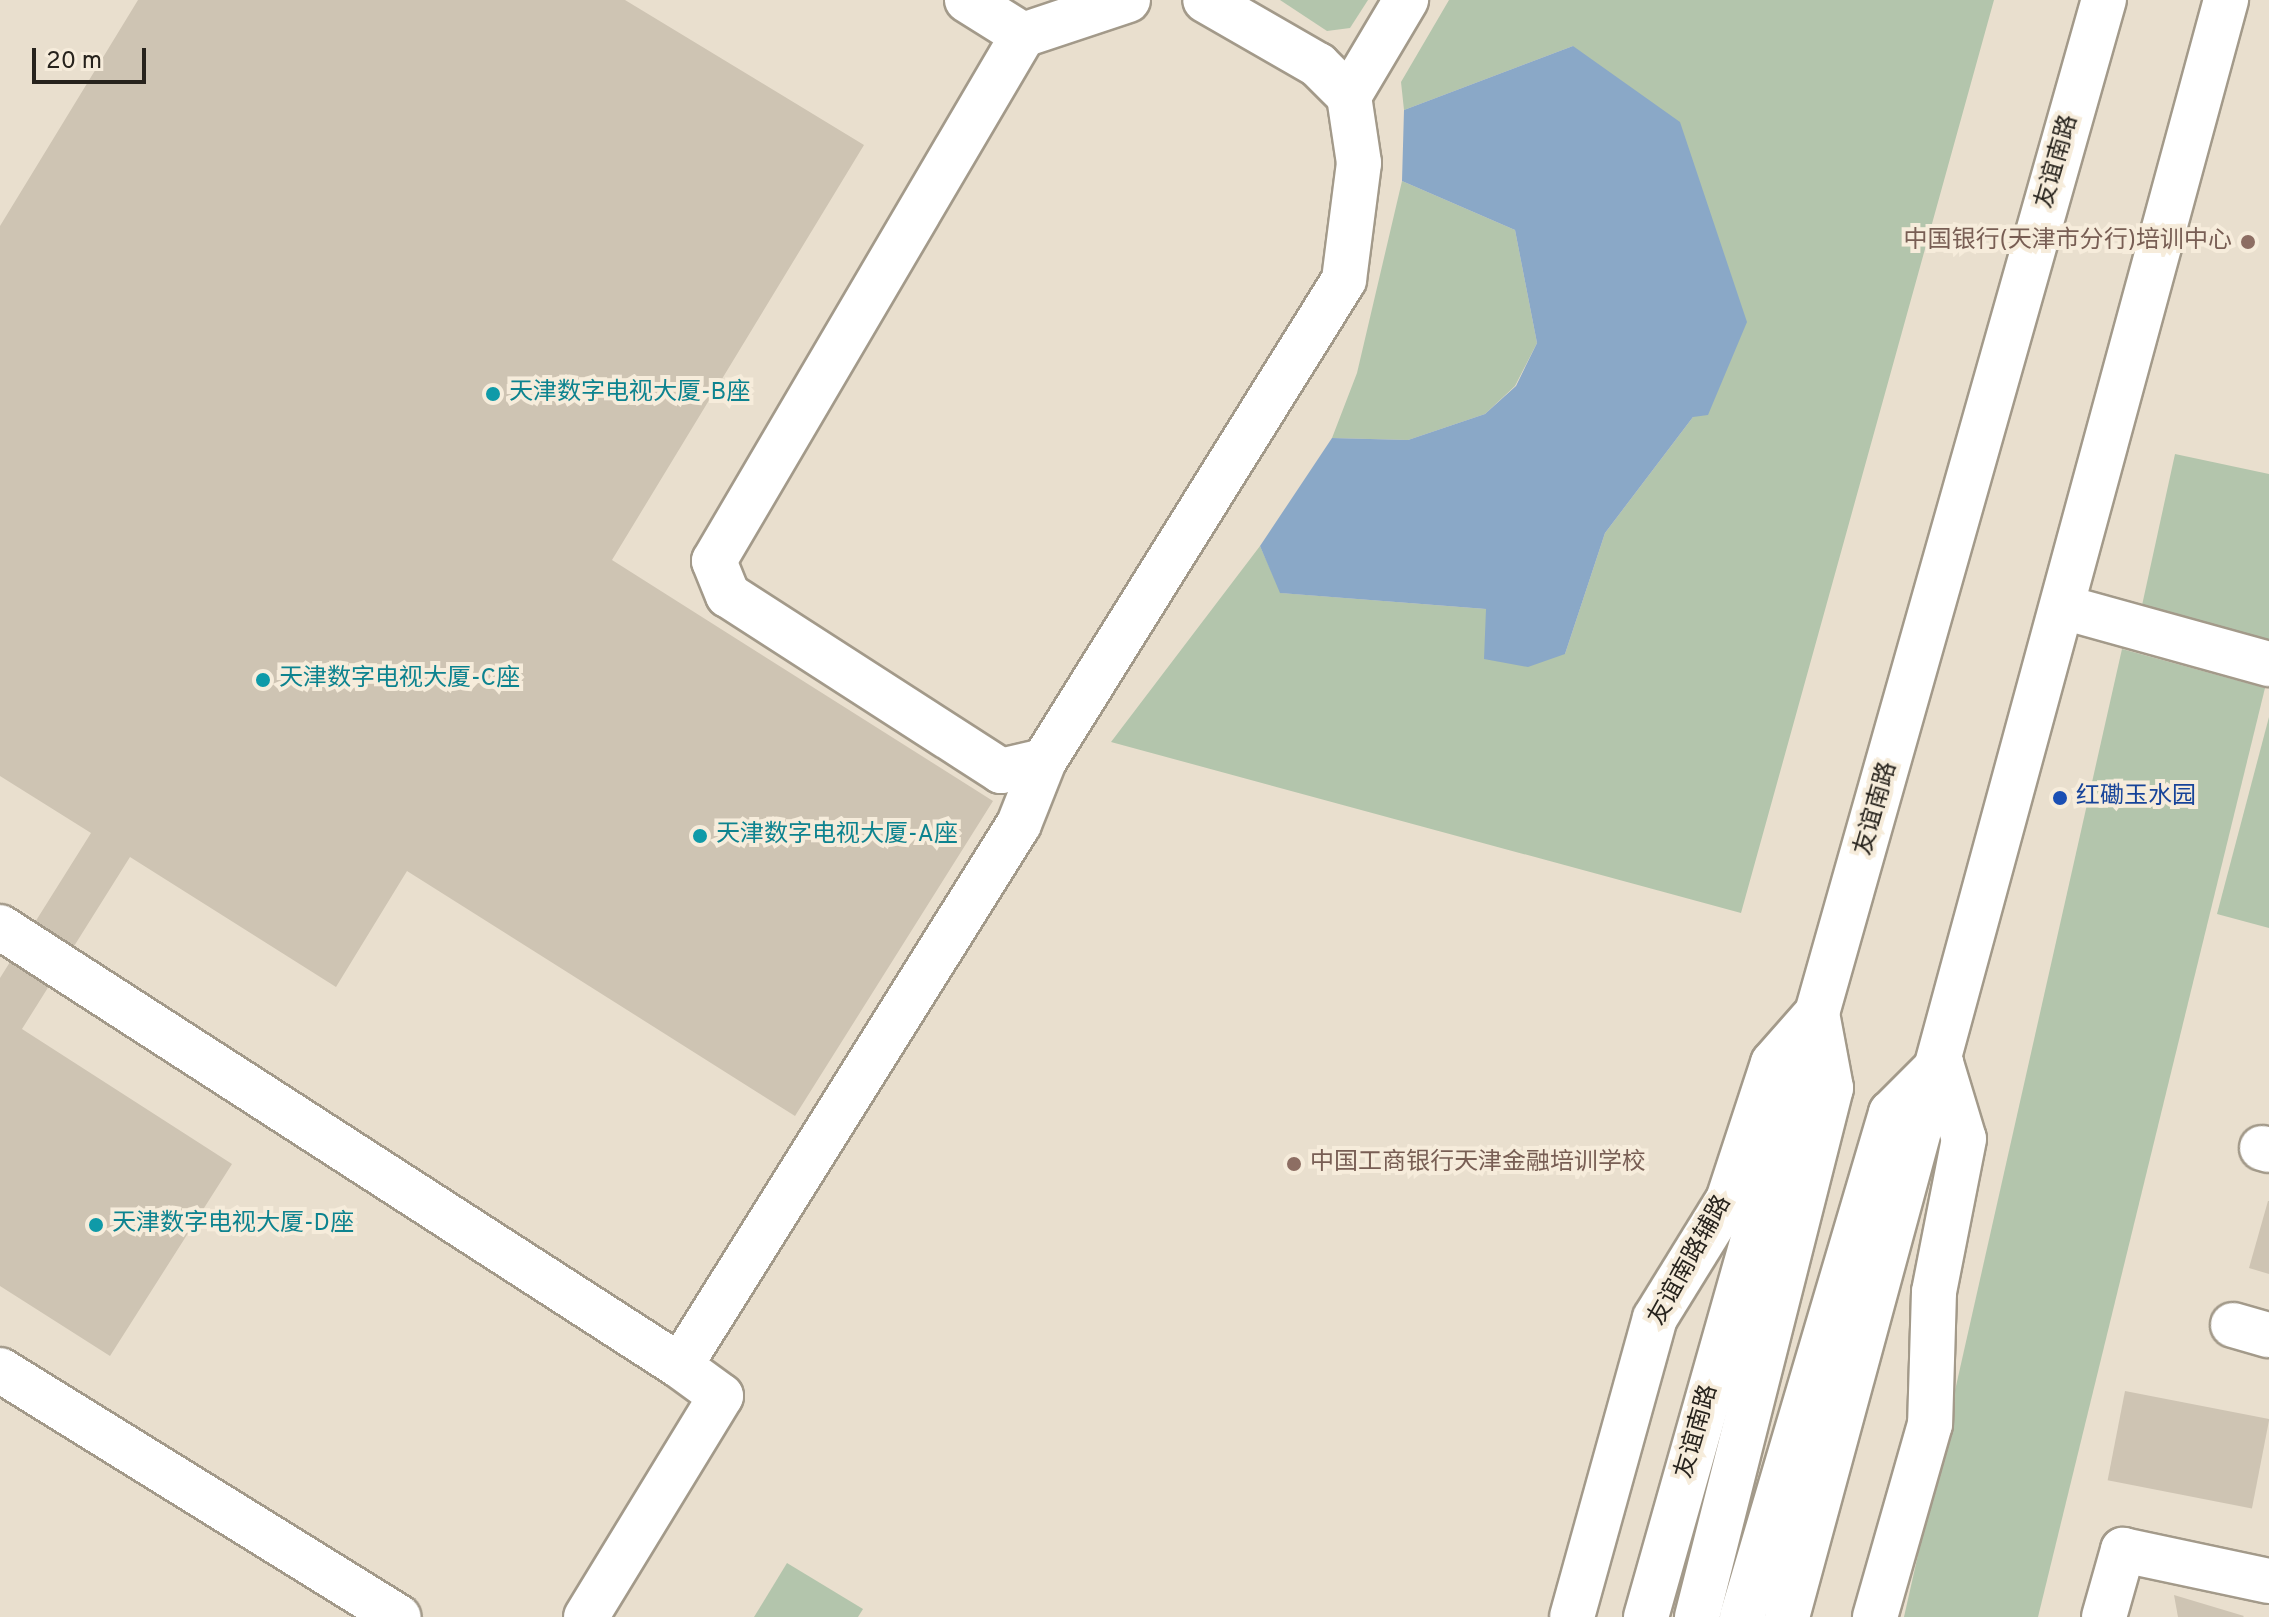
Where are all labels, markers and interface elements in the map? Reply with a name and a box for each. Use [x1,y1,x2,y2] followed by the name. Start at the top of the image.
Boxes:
[36,32,150,82] scale bar
[46,47,102,77] text: 20 m
[2031,112,2085,212] street label: 友谊南路
[1904,228,2232,256] place label: 中国银行(天津市分行)培训中心
[2239,233,2257,251] marker: 中国银行(天津市分行)培训中心
[509,380,750,408] place label: 天津数字电视大厦-B座
[484,385,502,403] marker: 天津数字电视大厦-B座
[279,666,520,694] place label: 天津数字电视大厦-C座
[254,671,272,689] marker: 天津数字电视大厦-C座
[1850,759,1904,859] street label: 友谊南路
[2076,784,2196,812] place label: 红磡玉水园
[2051,789,2069,807] marker: 红磡玉水园
[716,822,958,850] place label: 天津数字电视大厦-A座
[691,827,709,845] marker: 天津数字电视大厦-A座
[1310,1150,1646,1178] place label: 中国工商银行天津金融培训学校
[1285,1155,1303,1173] marker: 中国工商银行天津金融培训学校
[1643,1191,1739,1331] street label: 友谊南路辅路
[112,1211,354,1239] place label: 天津数字电视大厦-D座
[87,1216,105,1234] marker: 天津数字电视大厦-D座
[1671,1382,1725,1482] street label: 友谊南路

